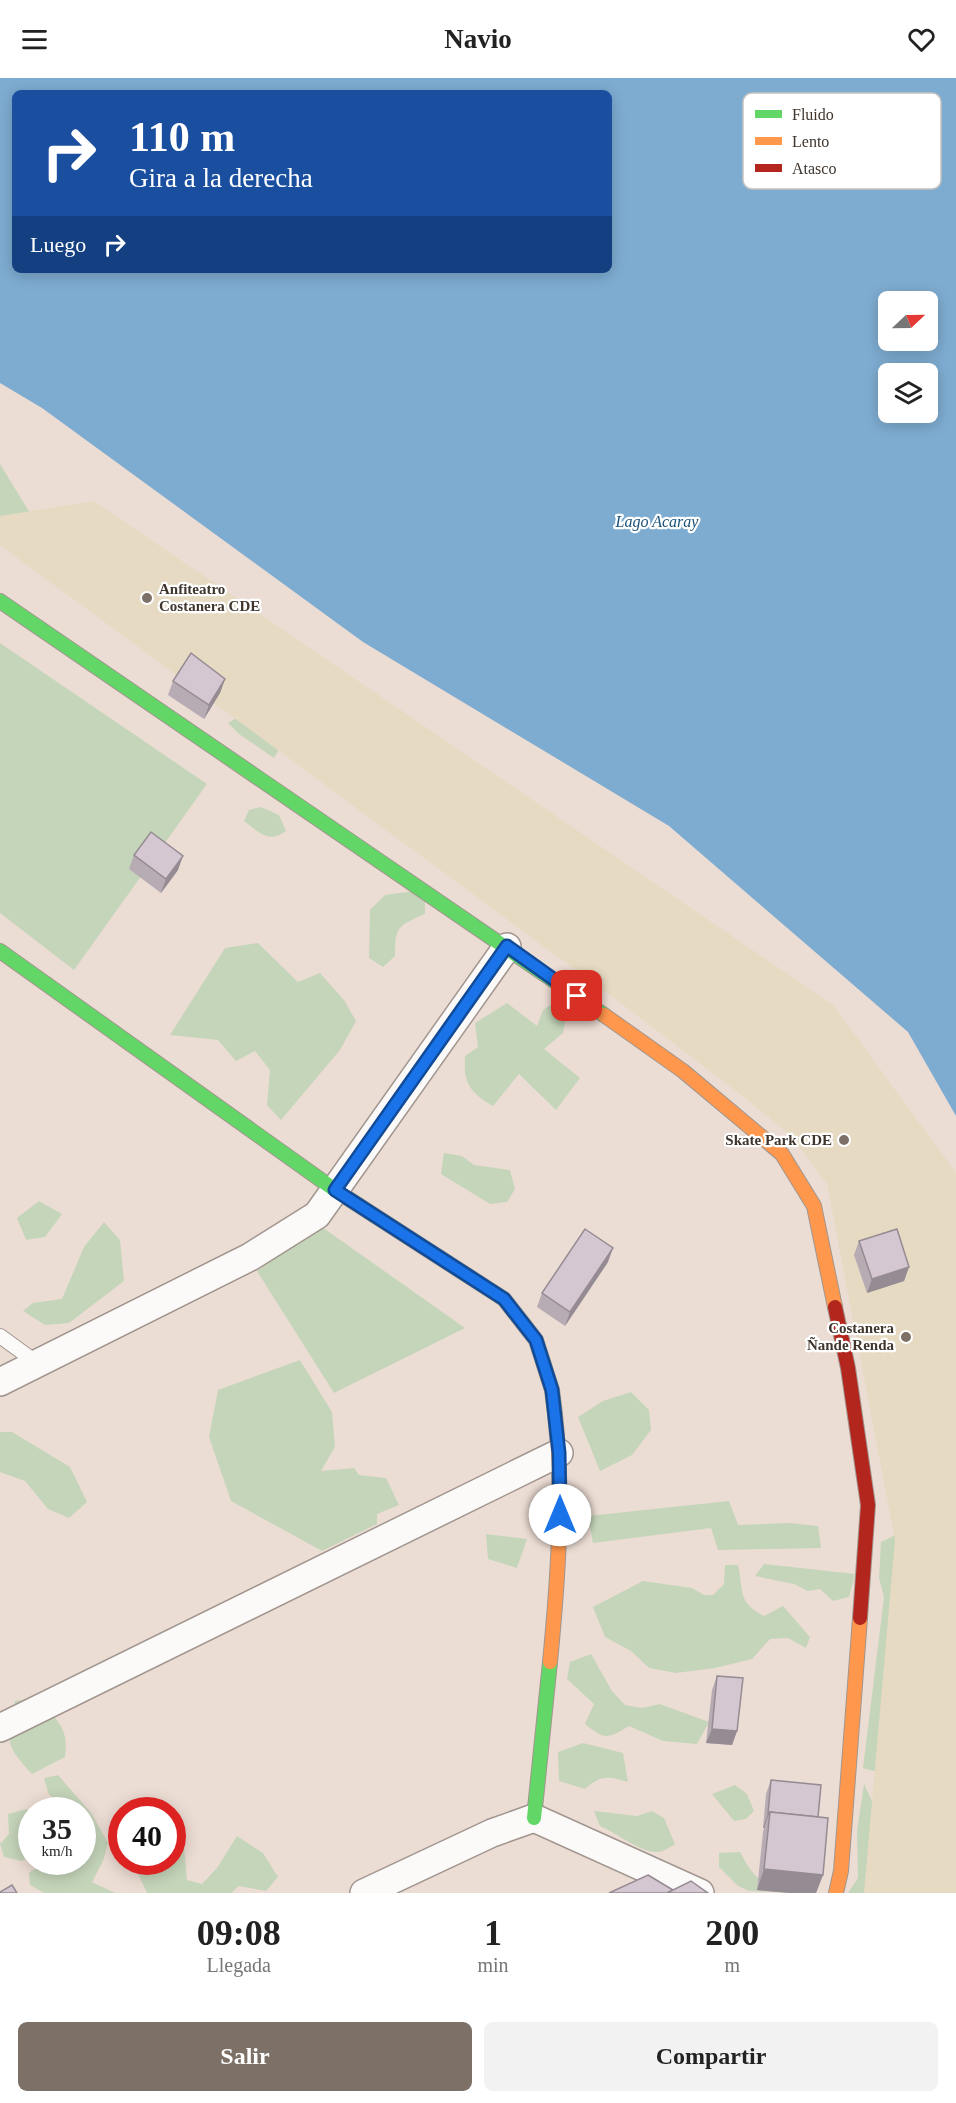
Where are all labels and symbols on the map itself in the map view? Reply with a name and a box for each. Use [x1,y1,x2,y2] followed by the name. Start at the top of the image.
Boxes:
[743,93,941,189] legend
[792,106,834,123] text: Fluido
[792,133,829,150] text: Lento
[792,160,836,177] text: Atasco
[878,291,938,351] north arrow
[615,513,699,531] water label: Lago Acaray
[159,581,260,614] place label: Anfiteatro Costanera CDE
[140,591,154,605] marker: Anfiteatro Costanera CDE
[551,970,602,1021] pin
[725,1132,832,1148] place label: Skate Park CDE
[837,1133,851,1147] marker: Skate Park CDE
[807,1320,894,1353] place label: Costanera Ñande Renda
[899,1330,913,1344] marker: Costanera Ñande Renda
[528,1483,592,1547] position arrow
[108,1797,186,1875] speed limit sign: 40

